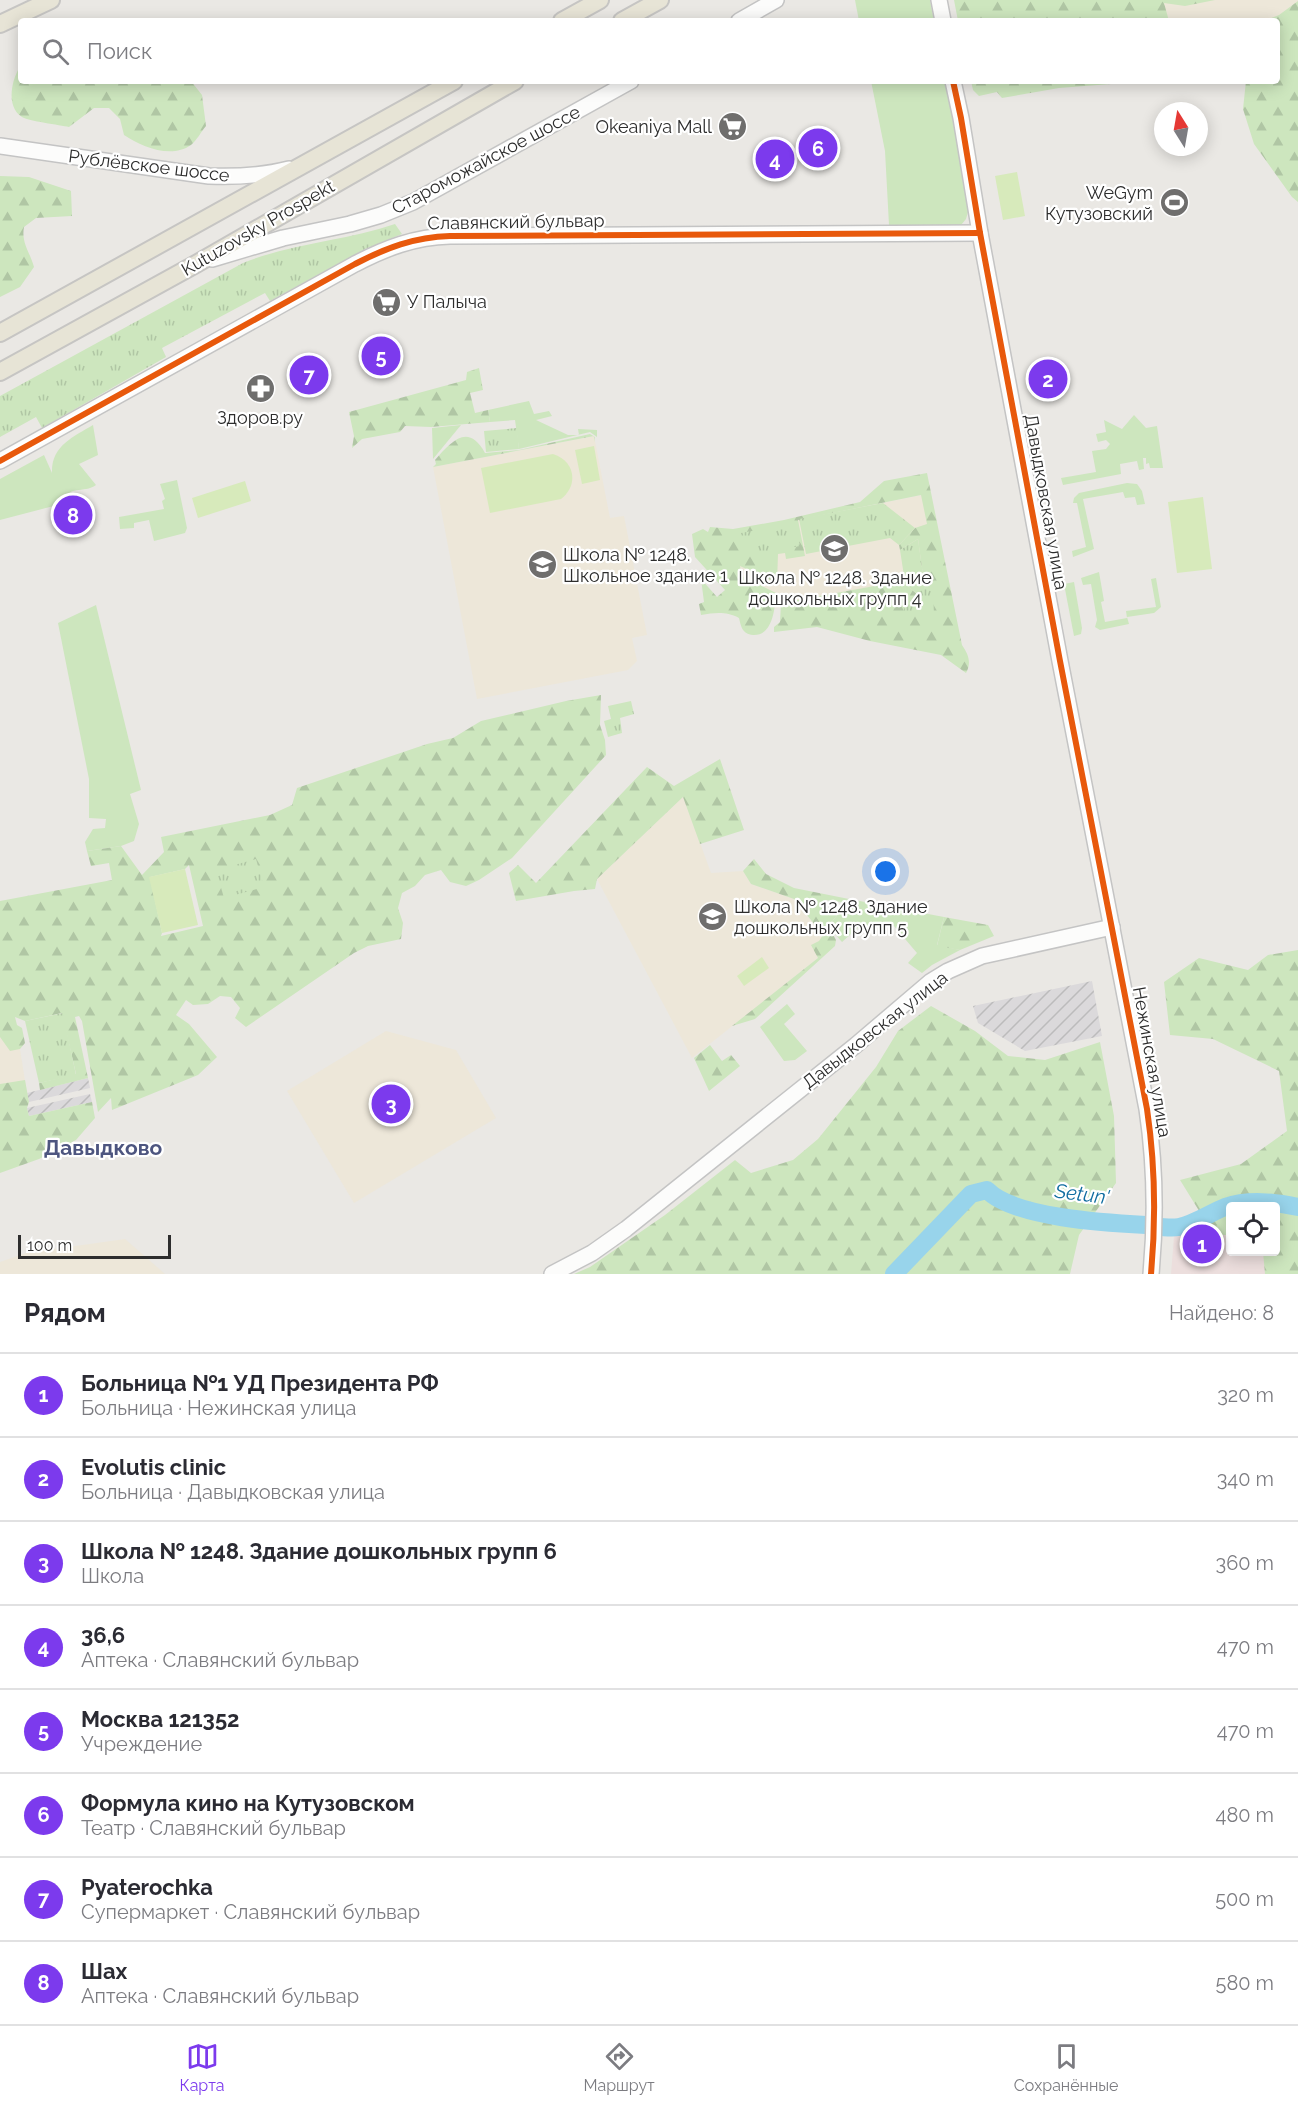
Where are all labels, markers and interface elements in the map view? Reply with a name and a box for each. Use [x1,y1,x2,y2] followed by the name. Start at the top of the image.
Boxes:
[18,18,1280,84] search box
[39,35,72,68] icon: search
[87,38,152,64] text: Поиск
[388,101,584,218] street label: Староможайское шоссе
[1154,102,1208,156] north arrow
[717,111,749,143] supermarket icon: Okeaniya Mall
[595,116,712,137] place label: Okeaniya Mall
[798,126,838,170] pin: 6
[756,136,794,182] pin: 4
[67,145,231,186] street label: Рублёвское шоссе
[178,175,338,280] street label: Kutuzovsky Prospekt
[1045,182,1153,224] place label: WeGym Кутузовский
[1158,187,1190,219] sports icon: WeGym Кутузовский
[427,209,605,234] street label: Славянский бульвар
[370,286,402,318] supermarket icon: У Палыча
[407,291,487,312] place label: У Палыча
[362,334,400,378] pin: 5
[290,352,328,398] pin: 7
[1028,356,1068,401] pin: 2
[244,373,276,405] pharmacy icon: Здоров.ру
[217,407,303,428] place label: Здоров.ру
[1021,412,1072,591] street label: Давыдковская улица
[54,492,92,538] pin: 8
[819,533,851,565] school or university icon: Школа № 1248. Здание дошкольных групп 4
[563,544,728,586] place label: Школа № 1248. Школьное здание 1
[526,549,558,581] school or university icon: Школа № 1248. Школьное здание 1
[738,567,932,609] place label: Школа № 1248. Здание дошкольных групп 4
[871,857,900,886] your location
[734,896,928,938] place label: Школа № 1248. Здание дошкольных групп 5
[697,901,729,933] school or university icon: Школа № 1248. Здание дошкольных групп 5
[798,966,951,1093] street label: Давыдковская улица
[1129,985,1176,1139] street label: Нежинская улица
[372,1082,410,1126] pin: 3
[44,1135,163,1160] district label: Давыдково
[1052,1179,1112,1209] water label: Setun'
[1226,1202,1280,1256] map controls
[1226,1202,1280,1256] button: locate
[1182,1222,1222,1266] pin: 1
[18,1232,171,1260] scale bar
[27,1236,72,1255] text: 100 m
[24,1298,106,1328] text: Рядом
[1169,1301,1274,1325] text: Найдено: 8
[81,1370,439,1396] text: Больница №1 УД Президента РФ
[39,1383,48,1407] text: 1
[1217,1383,1274,1407] text: 320 m
[81,1396,356,1420] text: Больница · Нежинская улица
[81,1454,226,1480] text: Evolutis clinic
[38,1467,49,1491] text: 2
[1217,1467,1274,1491] text: 340 m
[81,1480,385,1504] text: Больница · Давыдковская улица
[81,1538,557,1564] text: Школа № 1248. Здание дошкольных групп 6
[38,1551,49,1575] text: 3
[1216,1551,1274,1575] text: 360 m
[81,1564,144,1588] text: Школа
[81,1622,125,1648] text: 36,6
[38,1635,49,1659] text: 4
[1217,1635,1274,1659] text: 470 m
[81,1648,359,1672] text: Аптека · Славянский бульвар
[81,1706,240,1732] text: Москва 121352
[38,1719,49,1743] text: 5
[1217,1719,1274,1743] text: 470 m
[81,1732,202,1756] text: Учреждение
[81,1790,415,1816] text: Формула кино на Кутузовском
[37,1803,50,1827] text: 6
[1216,1803,1274,1827] text: 480 m
[81,1816,346,1840] text: Театр · Славянский бульвар
[81,1874,213,1900] text: Pyaterochka
[38,1887,49,1911] text: 7
[1215,1887,1274,1911] text: 500 m
[81,1900,420,1924] text: Супермаркет · Славянский бульвар
[81,1958,127,1984] text: Шах
[37,1971,50,1995] text: 8
[1216,1971,1274,1995] text: 580 m
[81,1984,359,2008] text: Аптека · Славянский бульвар
[179,2040,225,2095] tab: Карта
[584,2040,655,2095] tab: Маршрут
[1014,2040,1118,2095] tab: Сохранённые

